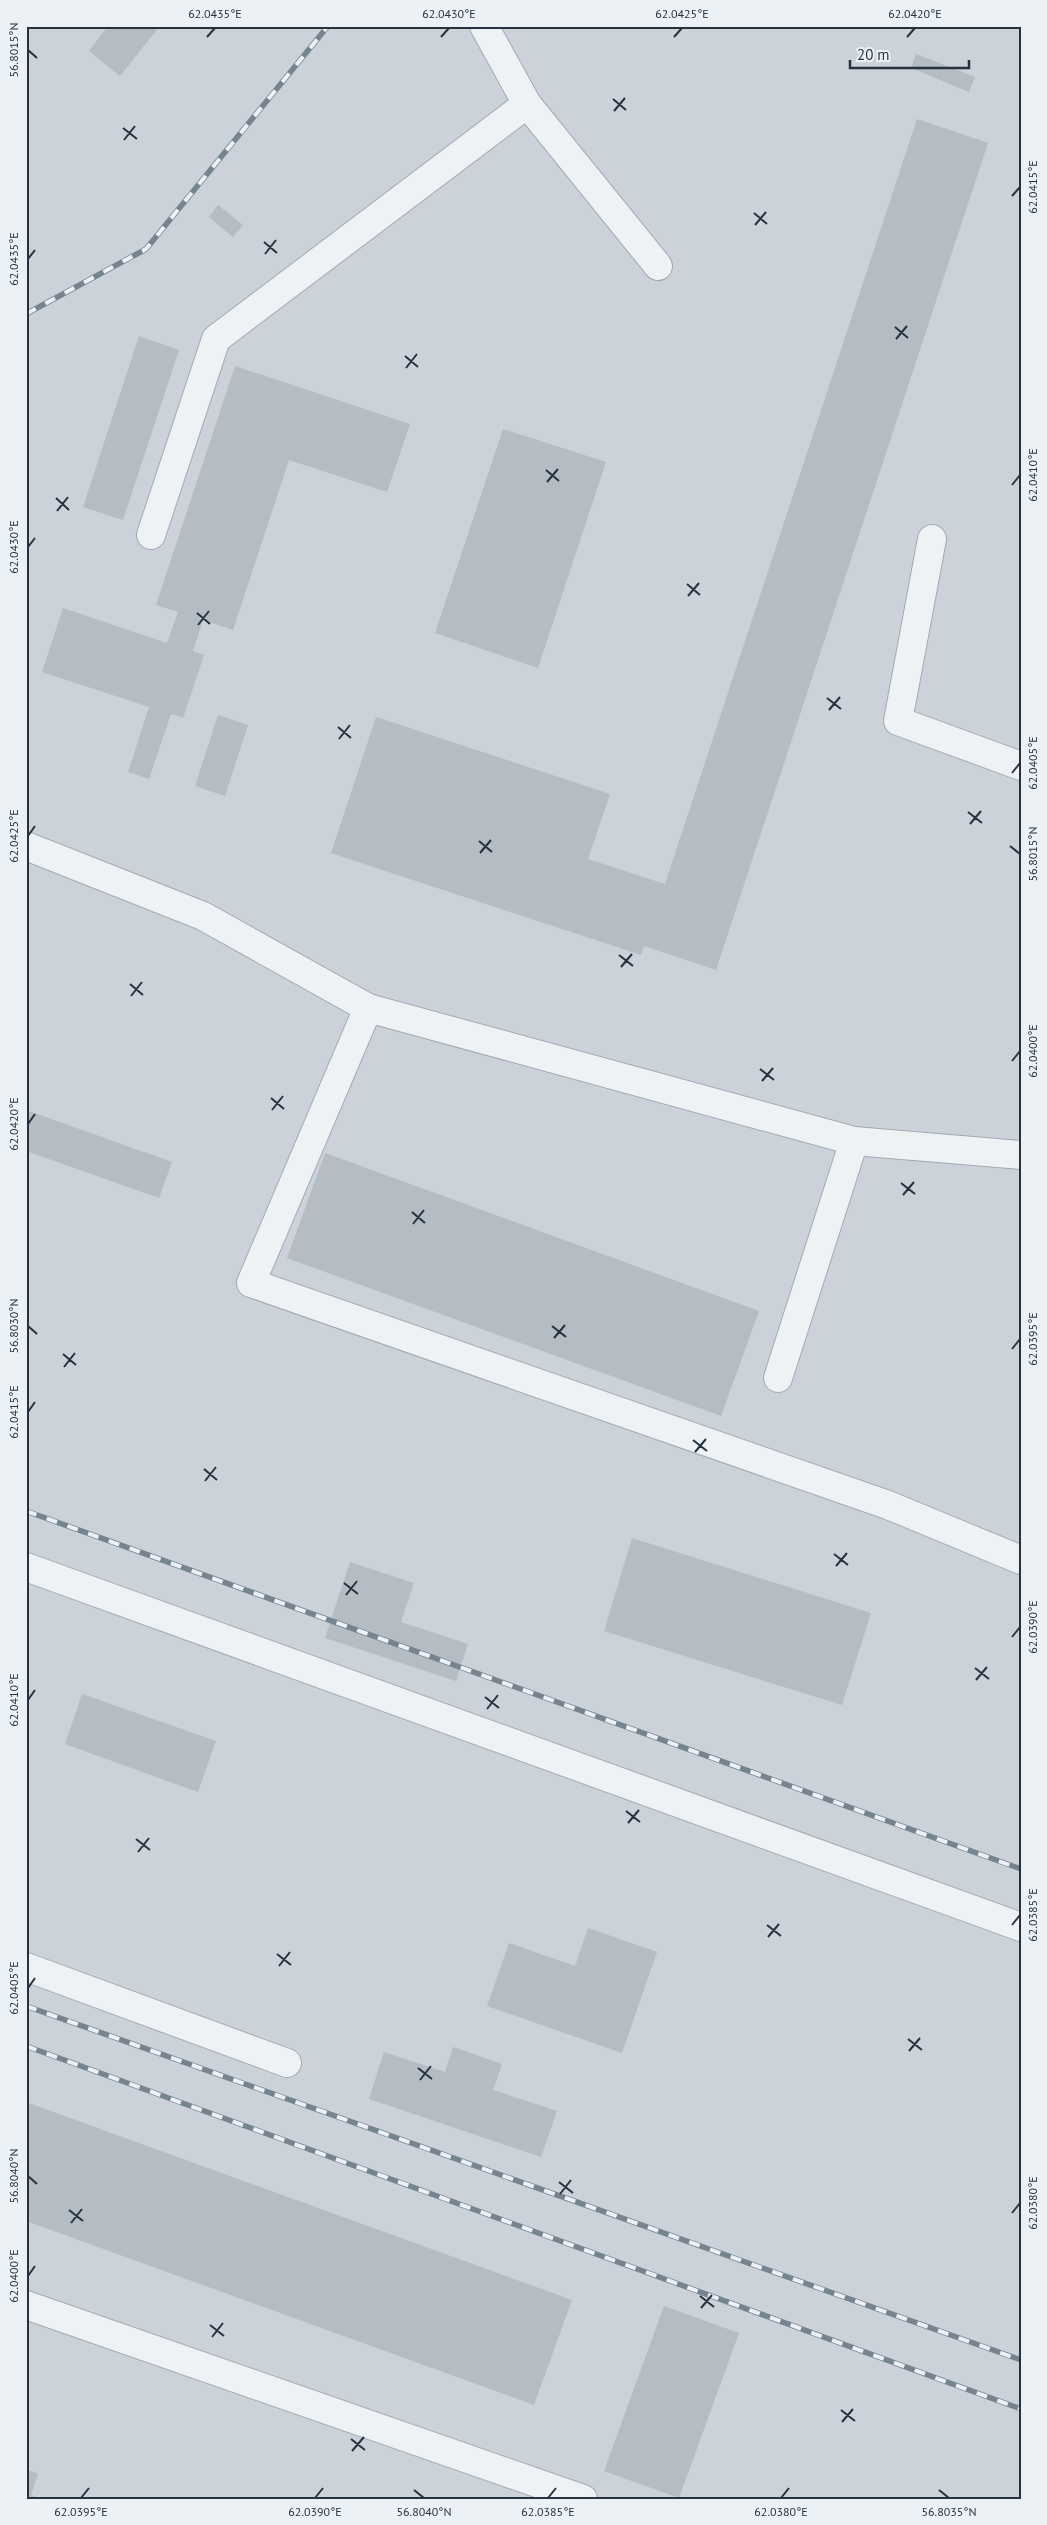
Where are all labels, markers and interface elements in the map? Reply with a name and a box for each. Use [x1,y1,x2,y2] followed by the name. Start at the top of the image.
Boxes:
[188,6,242,21] text: 62.0435°E
[422,6,476,21] text: 62.0430°E
[655,6,709,21] text: 62.0425°E
[888,6,942,21] text: 62.0420°E
[6,23,21,77] text: 56.8015°N
[850,38,968,70] scale bar
[857,45,890,64] text: 20 m
[1025,160,1040,214] text: 62.0415°E
[6,232,21,286] text: 62.0435°E
[1025,448,1040,502] text: 62.0410°E
[6,520,21,574] text: 62.0430°E
[1025,736,1040,790] text: 62.0405°E
[6,809,21,863] text: 62.0425°E
[1025,827,1040,881] text: 56.8015°N
[1025,1024,1040,1078] text: 62.0400°E
[6,1097,21,1151] text: 62.0420°E
[6,1299,21,1353] text: 56.8030°N
[1025,1312,1040,1366] text: 62.0395°E
[6,1385,21,1439] text: 62.0415°E
[1025,1600,1040,1654] text: 62.0390°E
[6,1673,21,1727] text: 62.0410°E
[1025,1888,1040,1942] text: 62.0385°E
[6,1961,21,2015] text: 62.0405°E
[6,2149,21,2203] text: 56.8040°N
[1025,2176,1040,2230] text: 62.0380°E
[6,2249,21,2303] text: 62.0400°E
[54,2504,108,2519] text: 62.0395°E
[288,2504,342,2519] text: 62.0390°E
[397,2504,451,2519] text: 56.8040°N
[521,2504,575,2519] text: 62.0385°E
[754,2504,808,2519] text: 62.0380°E
[922,2504,976,2519] text: 56.8035°N

